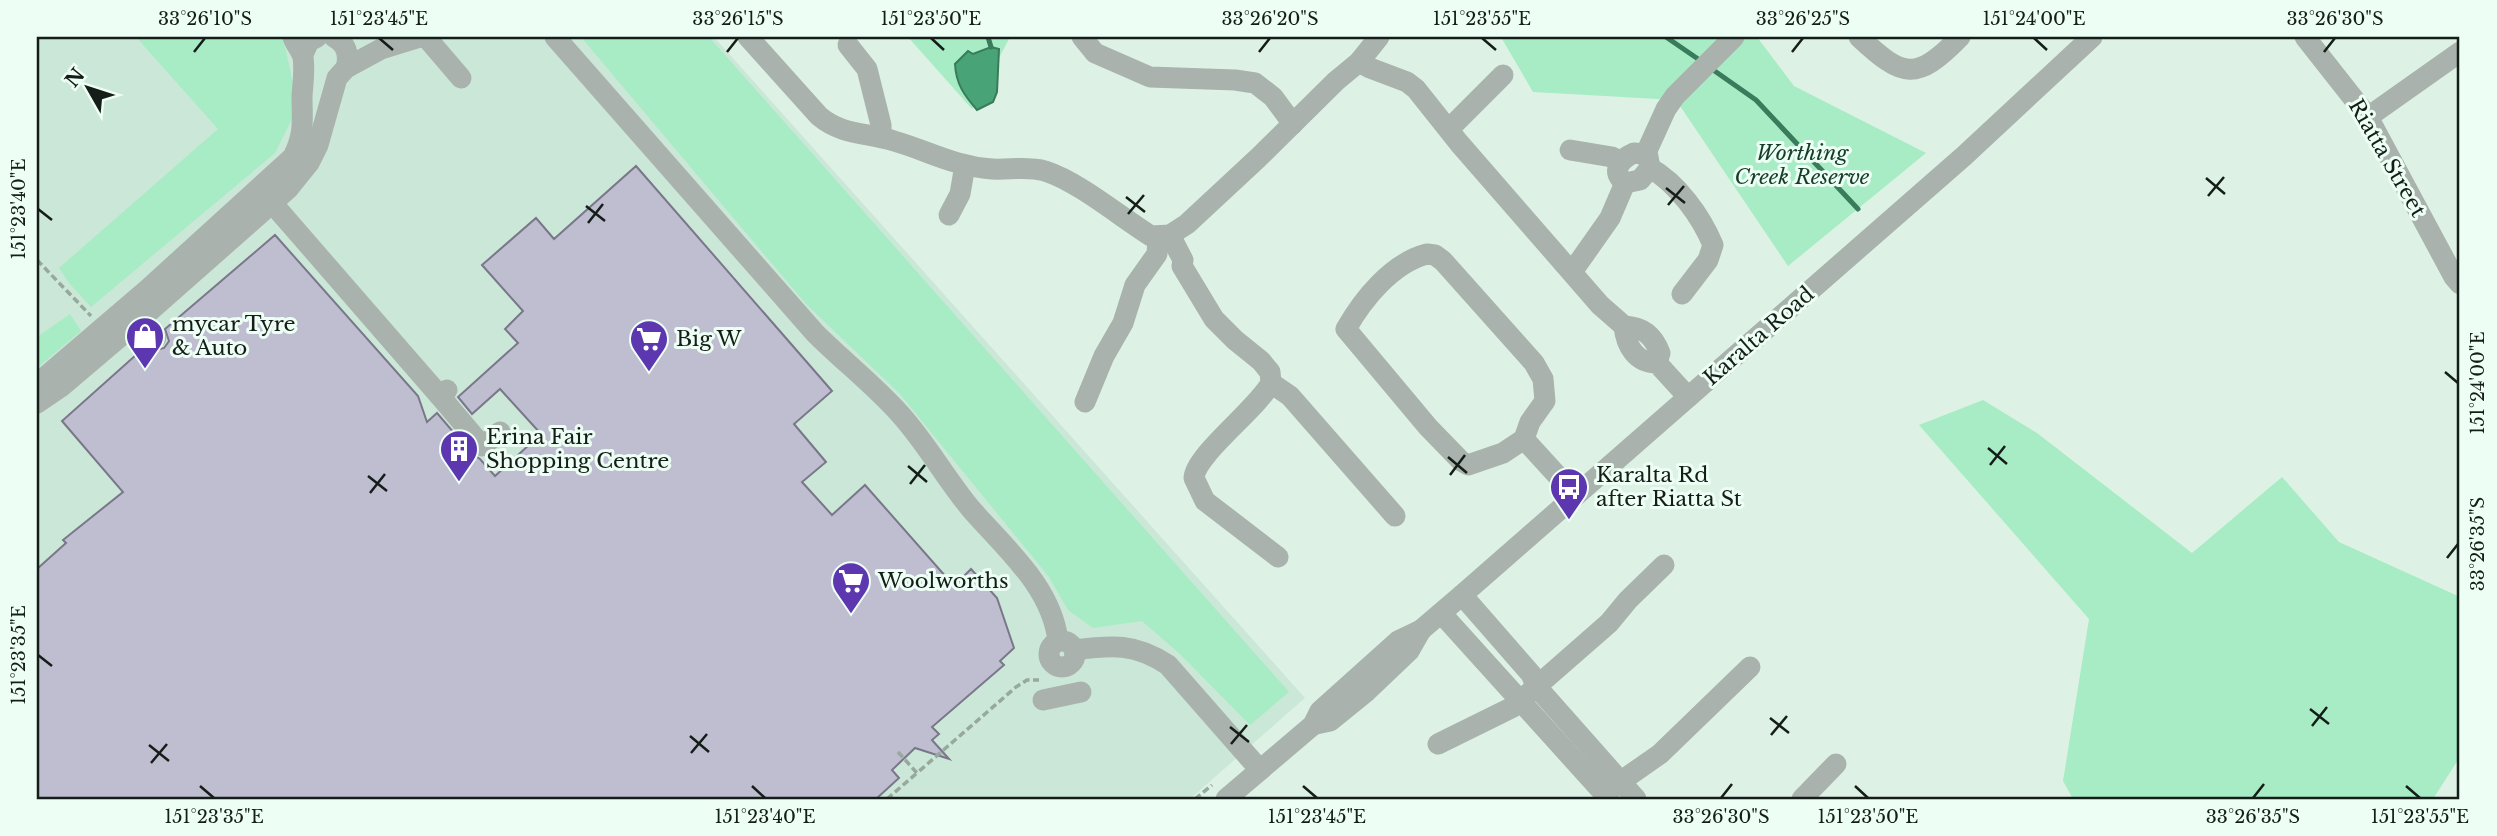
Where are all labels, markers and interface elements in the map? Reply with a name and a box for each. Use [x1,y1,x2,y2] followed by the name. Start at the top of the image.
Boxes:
[158,8,252,30] text: 33°26'10"S
[330,8,428,30] text: 151°23'45"E
[692,8,784,30] text: 33°26'15"S
[881,8,981,30] text: 151°23'50"E
[1221,8,1319,30] text: 33°26'20"S
[1433,8,1531,30] text: 151°23'55"E
[1756,8,1850,30] text: 33°26'25"S
[1982,8,2086,30] text: 151°24'00"E
[2286,8,2384,30] text: 33°26'30"S
[52,52,122,122] north arrow
[61,63,90,92] text: N
[2343,94,2431,222] street label: Riatta Street
[1735,140,1870,190] park label: Worthing Creek Reserve
[8,159,30,259] text: 151°23'40"E
[1699,281,1819,391] street label: Karalta Road
[172,311,296,361] place label: mycar Tyre & Auto
[124,315,166,370] shop icon: mycar Tyre & Auto
[628,318,670,373] supermarket icon: Big W
[676,326,742,352] place label: Big W
[2467,331,2489,435] text: 151°24'00"E
[486,424,669,474] place label: Erina Fair Shopping Centre
[438,428,480,483] building icon: Erina Fair Shopping Centre
[1596,462,1742,512] place label: Karalta Rd after Riatta St
[1548,466,1590,521] bus stop icon: Karalta Rd after Riatta St
[2467,497,2489,591] text: 33°26'35"S
[830,560,872,615] supermarket icon: Woolworths
[877,568,1008,594] place label: Woolworths
[8,605,30,705] text: 151°23'35"E
[164,806,264,828] text: 151°23'35"E
[715,806,815,828] text: 151°23'40"E
[1268,806,1366,828] text: 151°23'45"E
[1672,806,1770,828] text: 33°26'30"S
[1818,806,1918,828] text: 151°23'50"E
[2206,806,2300,828] text: 33°26'35"S
[2371,806,2469,828] text: 151°23'55"E

